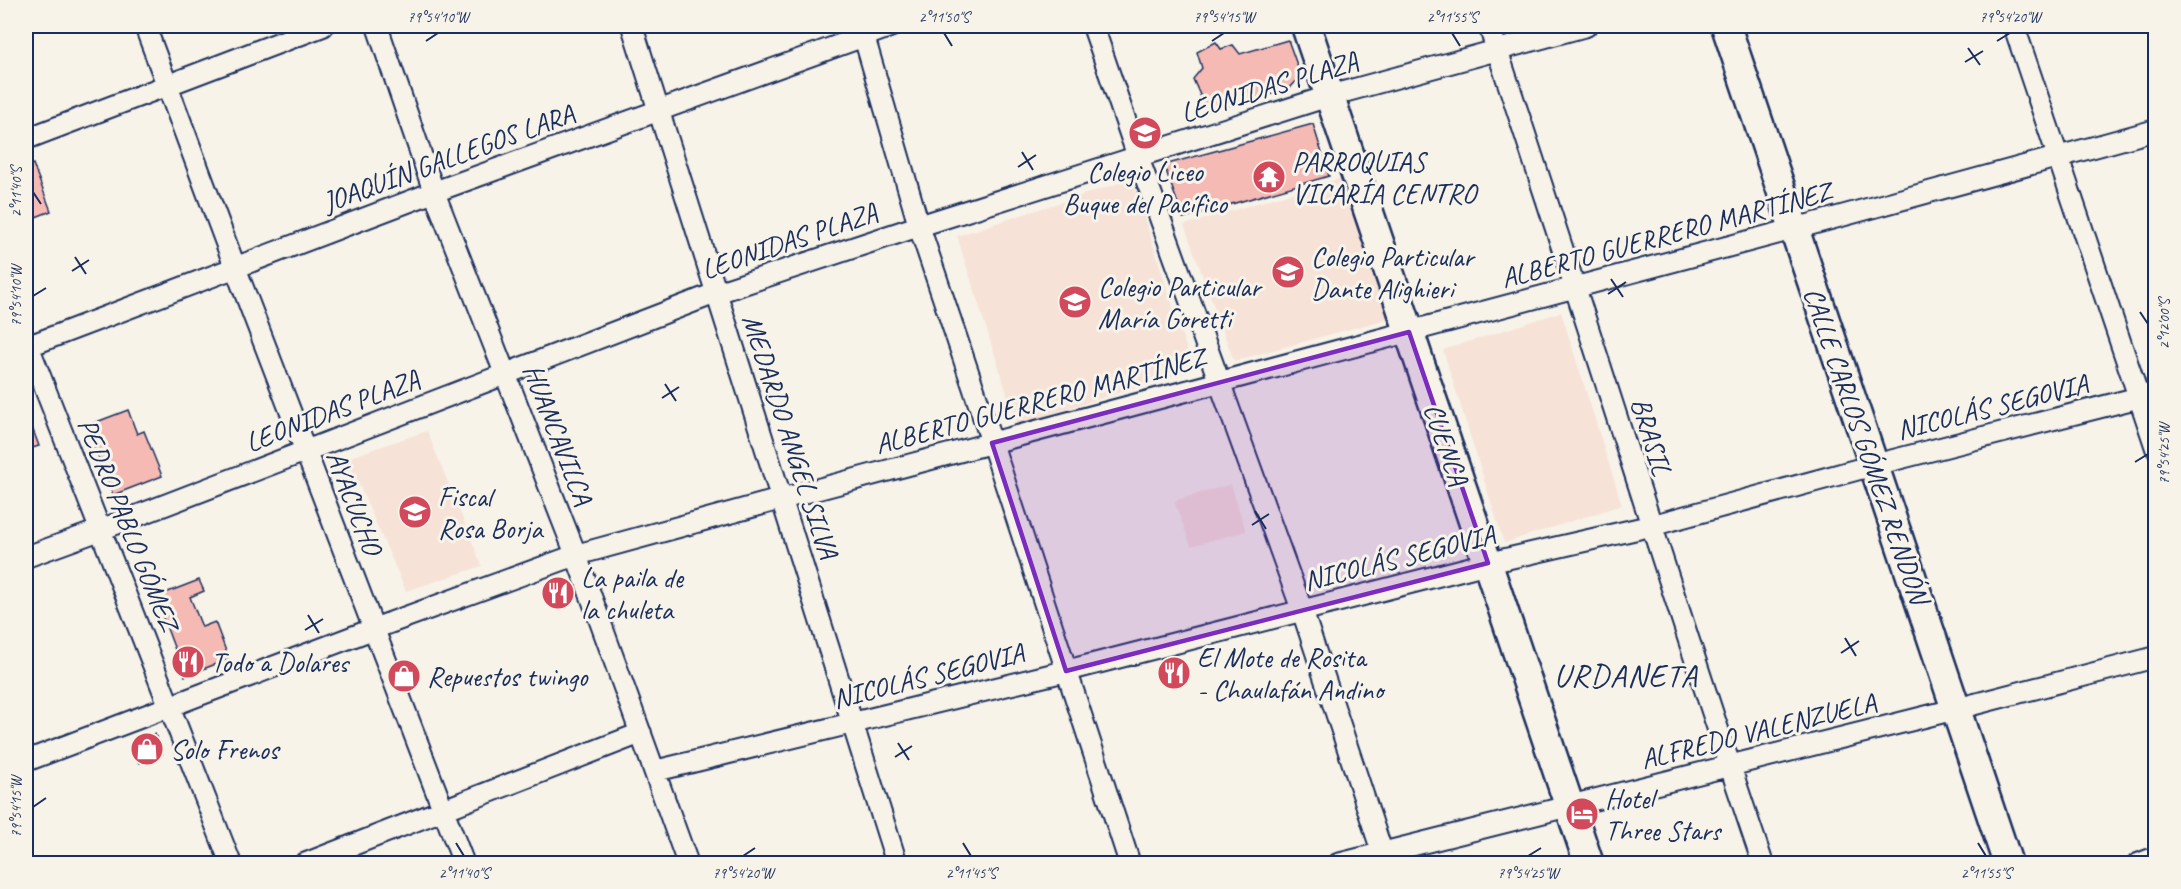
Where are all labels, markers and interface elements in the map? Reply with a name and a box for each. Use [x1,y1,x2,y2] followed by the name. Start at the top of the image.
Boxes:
[408,8,472,27] text: 79°54'10"W
[919,8,972,27] text: 2°11'50"S
[1194,8,1258,27] text: 79°54'15"W
[1427,8,1480,27] text: 2°11'55"S
[1980,8,2044,27] text: 79°54'20"W
[1176,43,1363,130] street label: LEONIDAS PLAZA
[316,95,580,220] street label: JOAQUÍN GALLEGOS LARA
[1127,115,1163,151] school or university icon: Colegio Liceo Buque del Pacífico
[1292,144,1479,211] place label: PARROQUIAS VICARÍA CENTRO
[1063,154,1229,221] place label: Colegio Liceo Buque del Pacífico
[1251,159,1287,195] temple icon: PARROQUIAS VICARÍA CENTRO
[7,164,26,217] text: 2°11'40"S
[1497,172,1840,296] street label: ALBERTO GUERRERO MARTÍNEZ
[697,194,883,287] street label: LEONIDAS PLAZA
[1311,239,1476,306] place label: Colegio Particular Dante Alighieri
[1270,254,1306,290] school or university icon: Colegio Particular Dante Alighieri
[7,262,26,326] text: 79°54'10"W
[1098,269,1263,336] place label: Colegio Particular María Goretti
[1796,283,1938,611] street label: CALLE CARLOS GÓMEZ RENDÓN
[1057,284,1093,320] school or university icon: Colegio Particular María Goretti
[2155,296,2174,349] text: 2°12'00"S
[735,310,847,564] street label: MEDARDO ANGEL SILVA
[871,338,1214,462] street label: ALBERTO GUERRERO MARTÍNEZ
[516,359,602,510] street label: HUANCAVILCA
[240,361,425,460] street label: LEONIDAS PLAZA
[1893,365,2093,447] street label: NICOLÁS SEGOVIA
[1623,393,1680,480] street label: BRASIL
[1416,398,1477,491] street label: CUENCA
[70,413,189,640] street label: PEDRO PABLO GÓMEZ
[2155,420,2174,484] text: 79°54'25"W
[319,445,391,562] street label: AYACUCHO
[438,479,544,546] place label: Fiscal Rosa Borja
[397,494,433,530] school or university icon: Fiscal Rosa Borja
[1300,516,1500,598] street label: NICOLÁS SEGOVIA
[581,560,685,627] place label: La paila de la chuleta
[540,575,576,611] restaurant icon: La paila de la chuleta
[829,634,1029,716] street label: NICOLÁS SEGOVIA
[1197,640,1386,707] place label: El Mote de Rosita - Chaulafán Andino
[170,644,206,680] restaurant icon: Todo a Dolares
[211,645,351,680] place label: Todo a Dolares
[1156,655,1192,691] restaurant icon: El Mote de Rosita - Chaulafán Andino
[1554,655,1699,696] district label: URDANETA
[386,658,422,694] shop icon: Repuestos twingo
[427,659,589,694] place label: Repuestos twingo
[1637,684,1880,777] street label: ALFREDO VALENZUELA
[129,731,165,767] shop icon: Solo Frenos
[170,732,281,767] place label: Solo Frenos
[7,773,26,837] text: 79°54'15"W
[1605,781,1723,848] place label: Hotel Three Stars
[1564,796,1600,832] hotel icon: Hotel Three Stars
[439,864,492,883] text: 2°11'40"S
[713,864,777,883] text: 79°54'20"W
[946,864,999,883] text: 2°11'45"S
[1498,864,1562,883] text: 79°54'25"W
[1961,864,2014,883] text: 2°11'55"S

